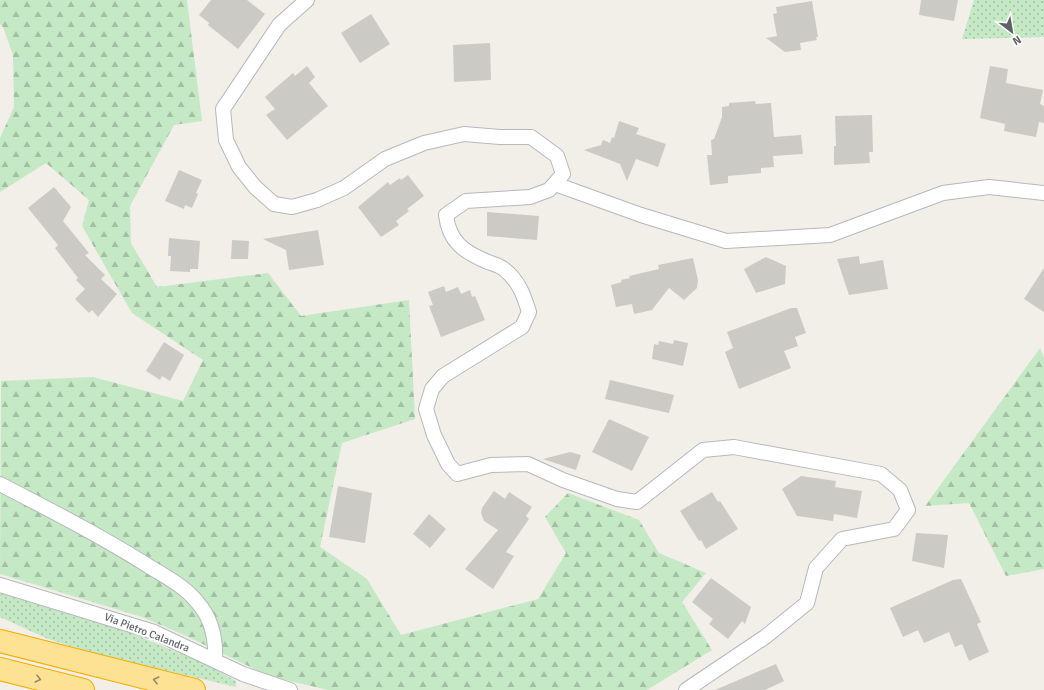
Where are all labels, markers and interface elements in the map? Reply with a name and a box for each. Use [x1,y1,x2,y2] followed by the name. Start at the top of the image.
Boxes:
[992,12,1032,52] north arrow
[1010,33,1024,48] text: N
[102,610,192,655] street label: Via Pietro Calandra
[35,674,41,682] one-way arrow
[153,677,159,685] one-way arrow

